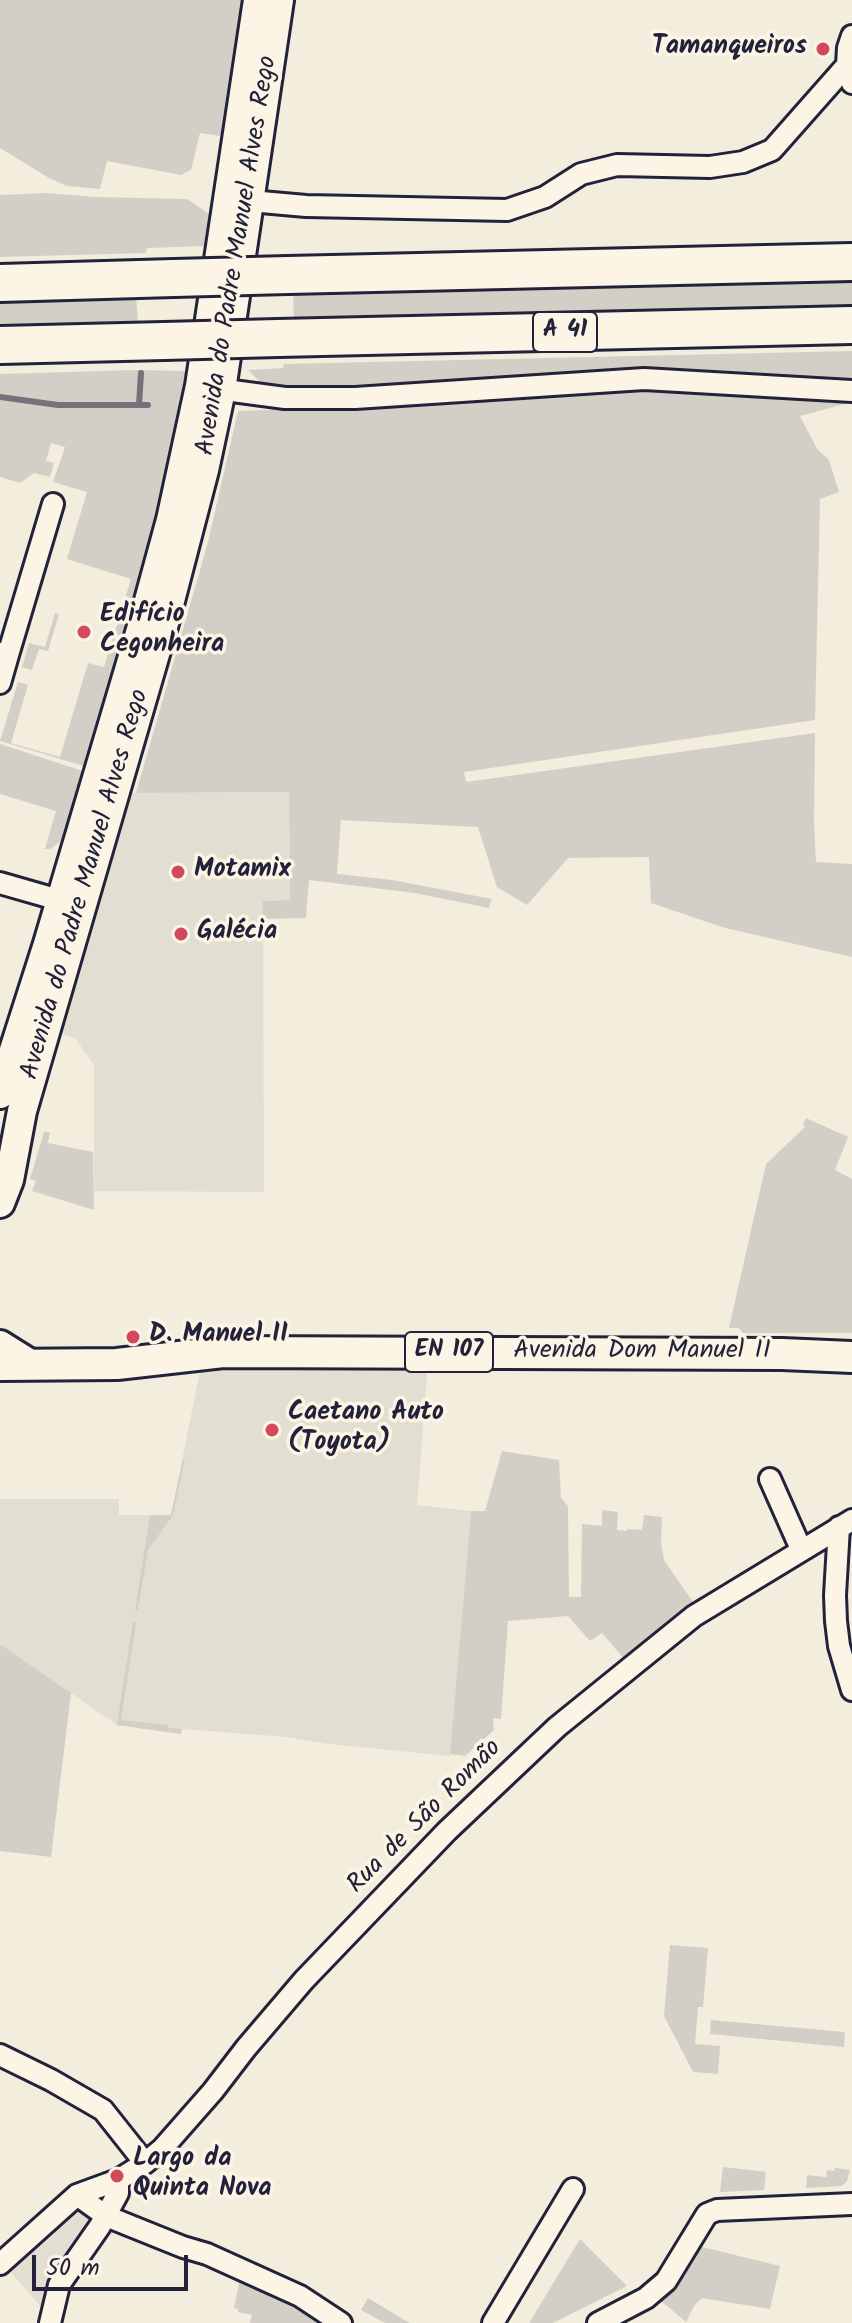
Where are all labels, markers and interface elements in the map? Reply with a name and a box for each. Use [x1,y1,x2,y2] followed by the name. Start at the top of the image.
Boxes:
[652,33,807,65] place label: Tamanqueiros
[814,40,832,58] marker: Tamanqueiros
[192,54,286,458] street label: Avenida do Padre Manuel Alves Rego
[533,312,597,352] road number: A 41
[100,601,224,662] place label: Edifício Cegonheira
[75,623,93,641] marker: Edifício Cegonheira
[16,686,158,1084] street label: Avenida do Padre Manuel Alves Rego
[194,856,291,888] place label: Motamix
[169,863,187,881] marker: Motamix
[197,918,277,950] place label: Galécia
[172,925,190,943] marker: Galécia
[149,1321,288,1353] place label: D. Manuel II
[124,1328,142,1346] marker: D. Manuel II
[405,1332,493,1372] road number: EN 107
[513,1337,771,1369] street label: Avenida Dom Manuel II
[288,1399,444,1460] place label: Caetano Auto (Toyota)
[263,1421,281,1439] marker: Caetano Auto (Toyota)
[342,1734,510,1902] street label: Rua de São Romão
[133,2145,271,2206] place label: Largo da Quinta Nova
[108,2167,126,2185] marker: Largo da Quinta Nova
[36,2239,192,2289] scale bar
[46,2249,100,2288] text: 50 m

